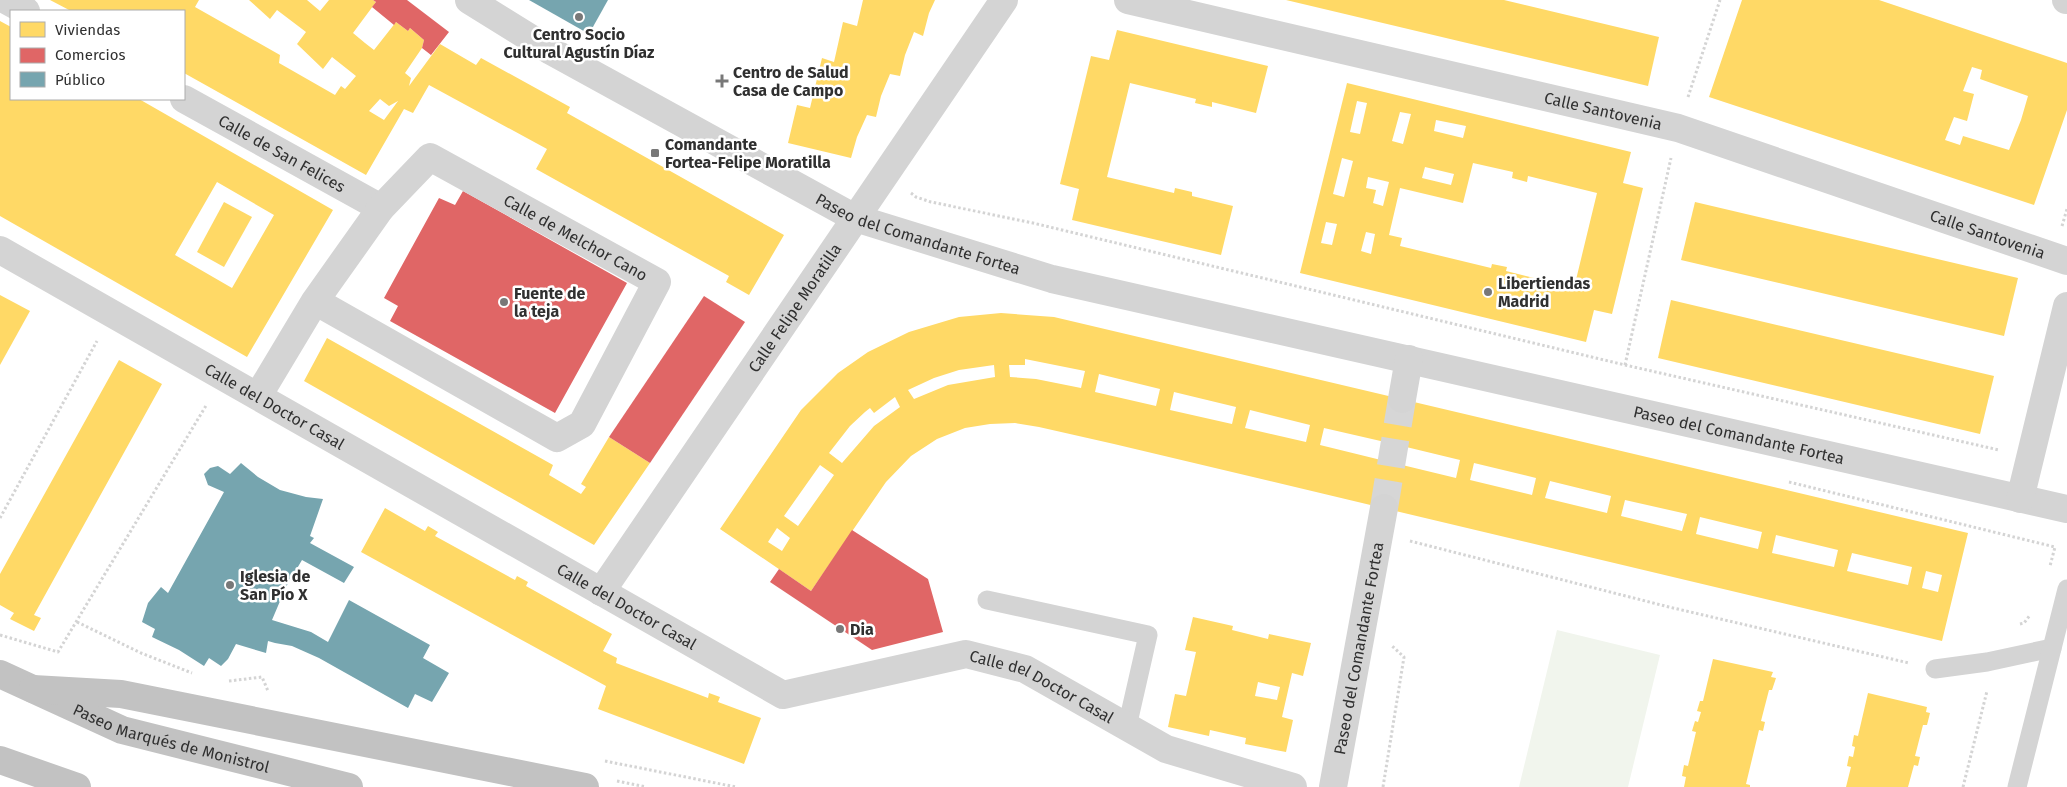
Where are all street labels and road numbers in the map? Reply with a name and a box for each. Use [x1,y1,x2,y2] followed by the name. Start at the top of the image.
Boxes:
[1542,88,1664,134] street label: Calle Santovenia
[215,111,349,196] street label: Calle de San Felices
[812,189,1023,278] street label: Paseo del Comandante Fortea
[501,190,651,284] street label: Calle de Melchor Cano
[1928,205,2048,262] street label: Calle Santovenia
[744,240,845,376] street label: Calle Felipe Moratilla
[202,359,348,453] street label: Calle del Doctor Casal
[1632,402,1846,468] street label: Paseo del Comandante Fortea
[1330,540,1387,756] street label: Paseo del Comandante Fortea
[554,559,700,654] street label: Calle del Doctor Casal
[968,646,1118,727] street label: Calle del Doctor Casal
[70,700,272,776] street label: Paseo Marqués de Monistrol

